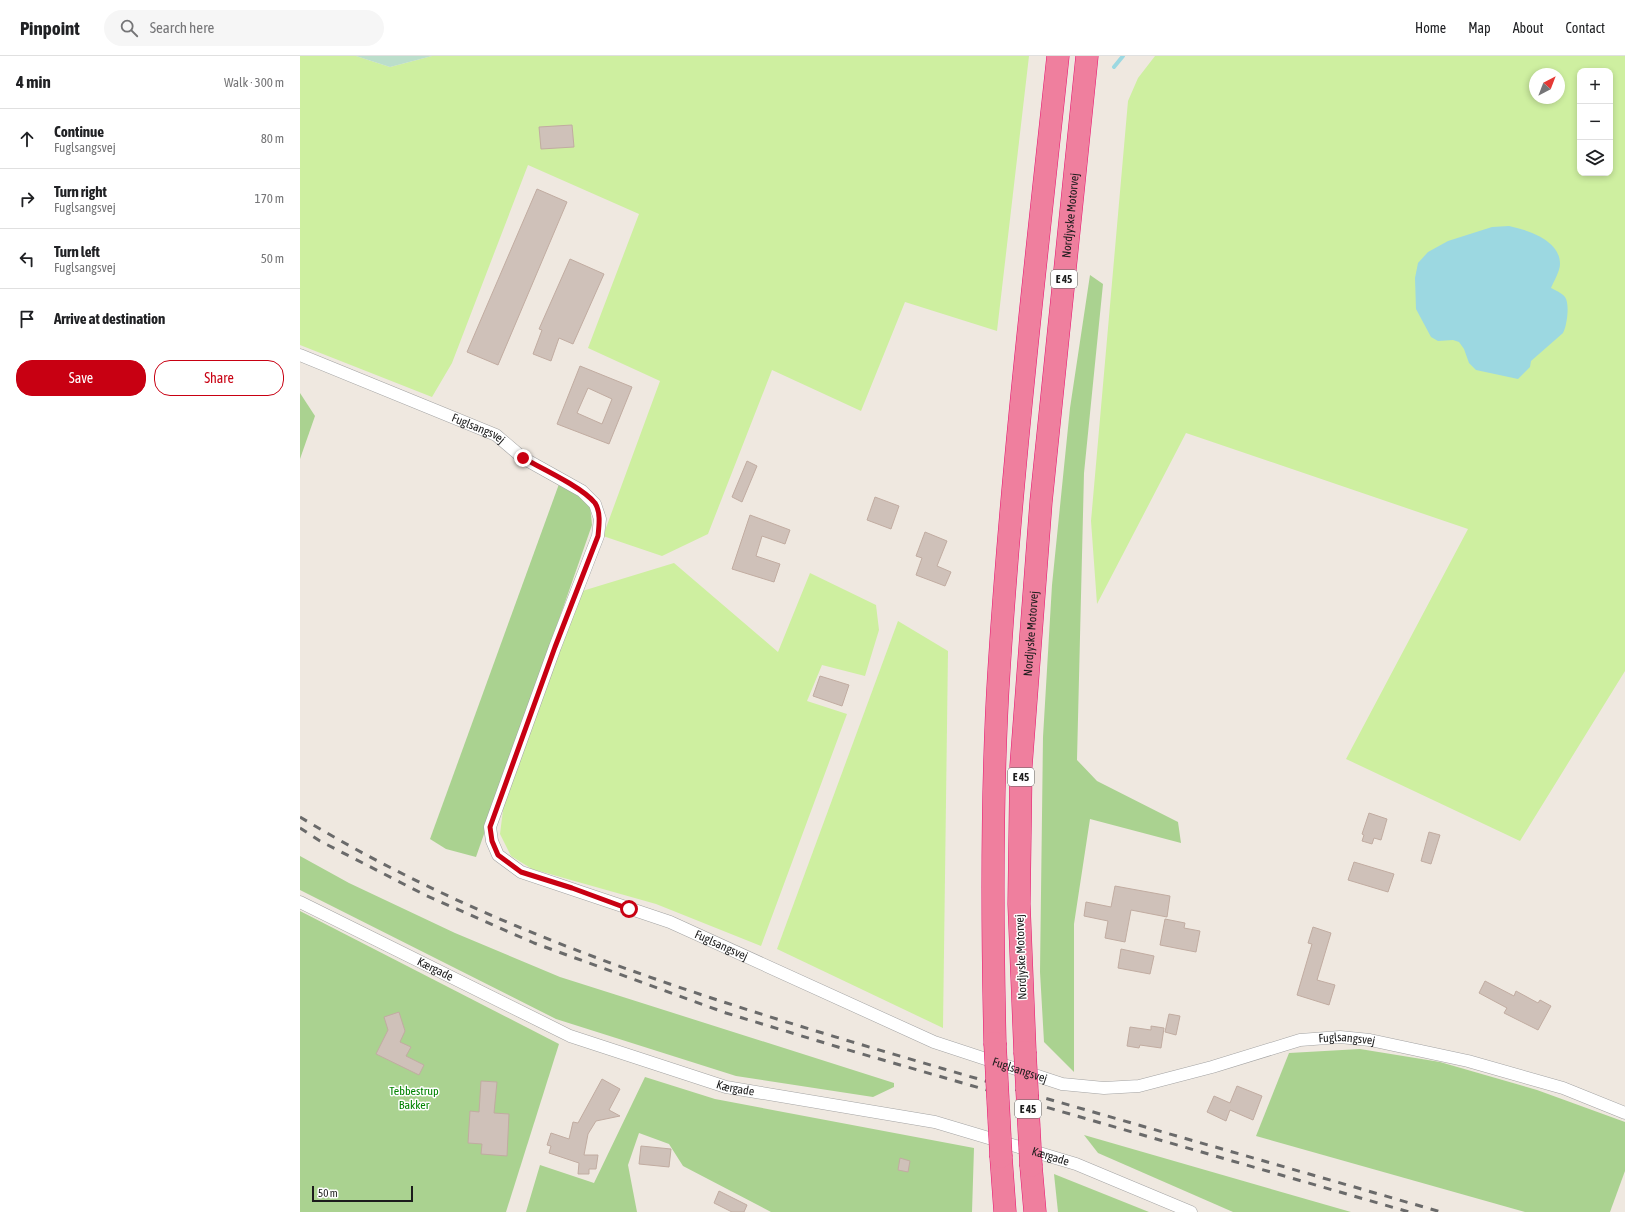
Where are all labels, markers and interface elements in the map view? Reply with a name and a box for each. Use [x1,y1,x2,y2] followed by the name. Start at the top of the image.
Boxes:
[104,10,384,46] search box
[20,17,80,39] text: Pinpoint
[118,17,140,39] icon: search
[150,19,214,36] text: Search here
[1415,20,1446,36] text: Home
[1468,20,1491,36] text: Map
[1513,20,1544,36] text: About
[1566,20,1605,36] text: Contact
[1529,68,1565,104] north arrow
[1577,68,1613,176] map controls
[1577,68,1613,104] button: +
[16,72,51,92] text: 4 min
[224,75,284,90] text: Walk · 300 m
[1577,104,1613,140] button: −
[54,123,104,140] text: Continue
[16,128,38,150] icon: ahead
[261,131,284,146] text: 80 m
[54,140,116,155] text: Fuglsangsvej
[1577,140,1613,176] button: layers
[1059,172,1082,259] street label: Nordjyske Motorvej
[54,183,107,200] text: Turn right
[16,188,38,210] icon: right
[255,191,284,206] text: 170 m
[54,200,116,215] text: Fuglsangsvej
[54,243,100,260] text: Turn left
[16,248,38,270] icon: left
[261,251,284,266] text: 50 m
[54,260,116,275] text: Fuglsangsvej
[1051,270,1077,288] road number: E 45
[16,308,38,330] icon: arrive
[54,310,165,327] text: Arrive at destination
[16,360,146,396] button: Save
[154,360,284,396] button: Share
[450,411,508,447] street label: Fuglsangsvej
[514,449,532,467] route end
[1021,590,1041,677] street label: Nordjyske Motorvej
[1008,768,1034,786] road number: E 45
[620,900,638,918] route start
[1013,914,1029,1000] street label: Nordjyske Motorvej
[692,927,750,963] street label: Fuglsangsvej
[415,954,456,984] street label: Kærgade
[1318,1030,1377,1048] street label: Fuglsangsvej
[991,1055,1049,1086] street label: Fuglsangsvej
[715,1077,755,1099] street label: Kærgade
[389,1084,439,1112] park label: Tebbestrup Bakker
[1015,1100,1041,1118] road number: E 45
[1030,1144,1071,1169] street label: Kærgade
[312,1184,413,1203] scale bar
[318,1187,338,1199] text: 50 m

